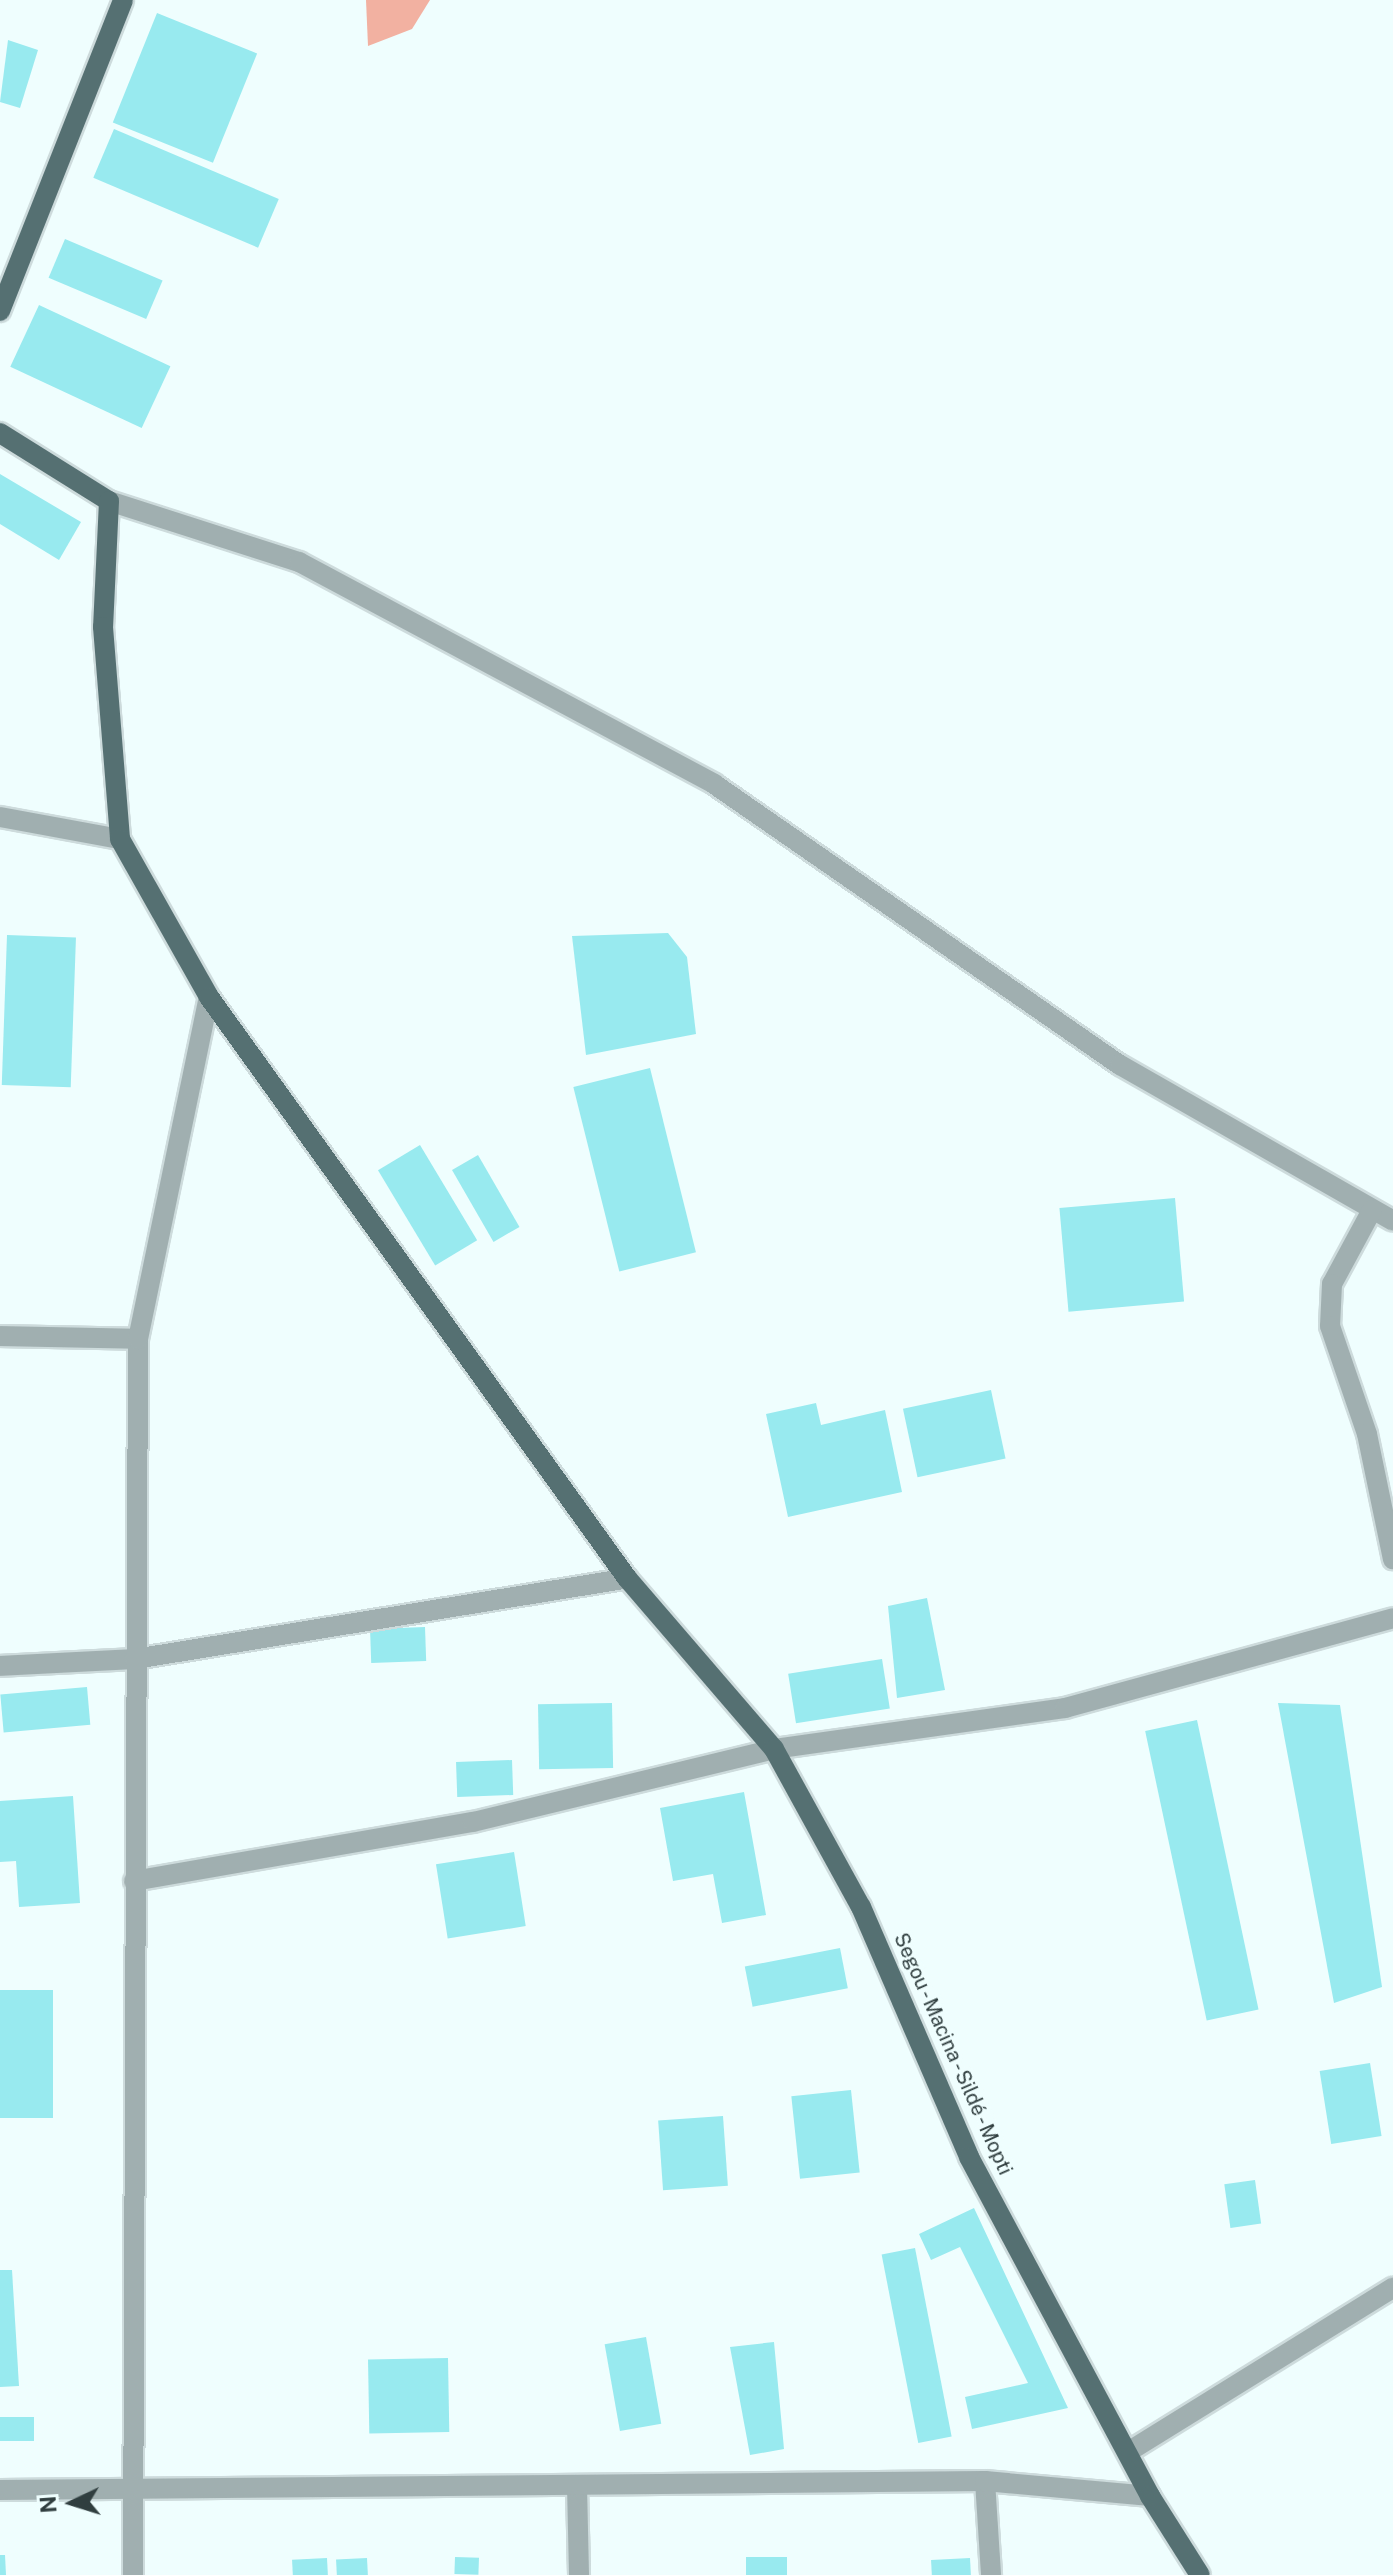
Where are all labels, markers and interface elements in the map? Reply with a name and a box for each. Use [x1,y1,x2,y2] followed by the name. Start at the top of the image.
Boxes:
[885,1922,1021,2186] street label: Segou - Macina - Sildé - Mopti
[32,2463,112,2543] north arrow
[34,2495,62,2514] text: N

